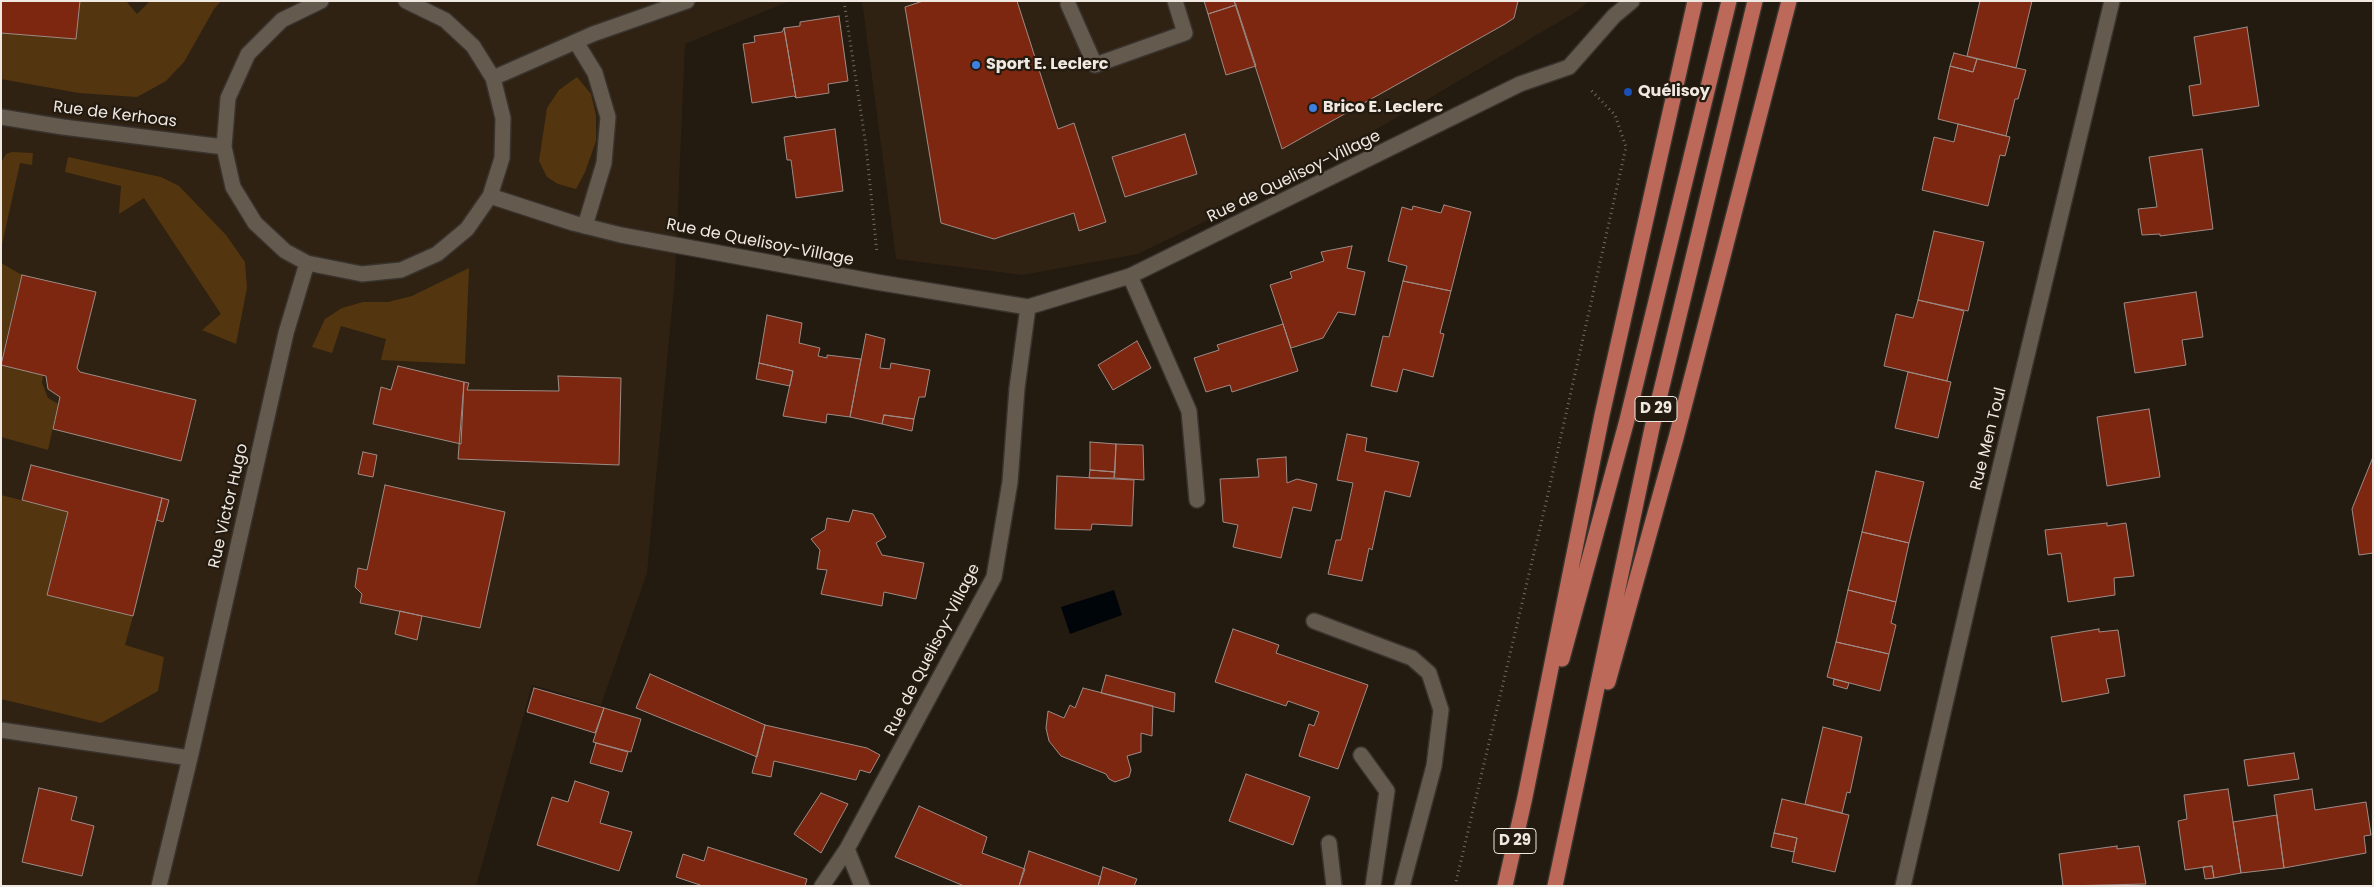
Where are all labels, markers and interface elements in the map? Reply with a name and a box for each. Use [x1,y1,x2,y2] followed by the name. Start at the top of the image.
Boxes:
[986,55,1108,75] place label: Sport E. Leclerc
[970,59,982,71] marker: Sport E. Leclerc
[1638,82,1710,102] place label: Quélisoy
[1622,86,1634,98] marker: Quélisoy
[52,98,178,132] street label: Rue de Kerhoas
[1323,98,1443,118] place label: Brico E. Leclerc
[1307,102,1319,114] marker: Brico E. Leclerc
[1204,127,1384,227] street label: Rue de Quelisoy-Village
[665,215,855,271] street label: Rue de Quelisoy-Village
[1967,386,2011,492] street label: Rue Men Toul
[1635,396,1677,422] road number: D 29
[205,442,253,570] street label: Rue Victor Hugo
[881,561,985,739] street label: Rue de Quelisoy-Village
[1494,828,1536,854] road number: D 29

